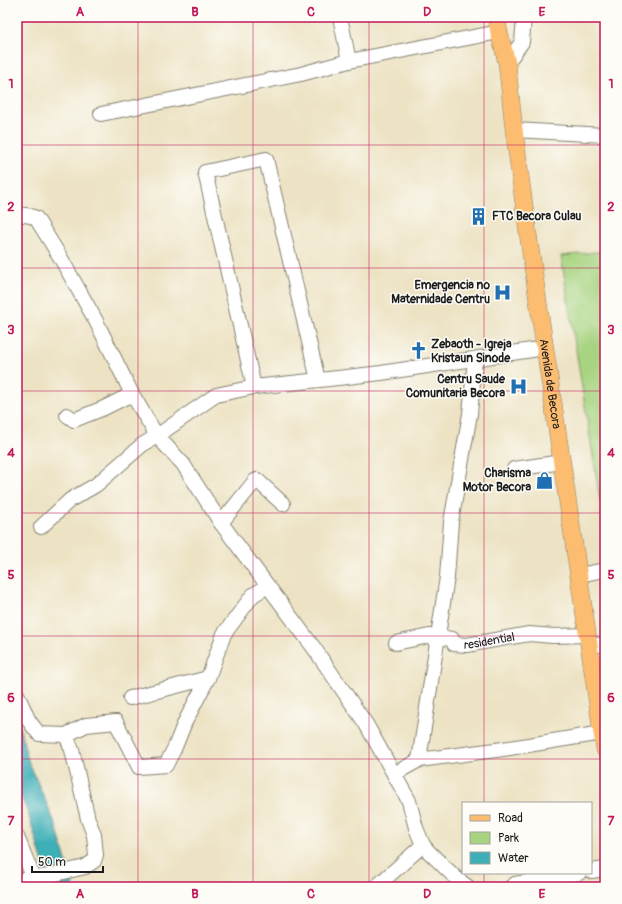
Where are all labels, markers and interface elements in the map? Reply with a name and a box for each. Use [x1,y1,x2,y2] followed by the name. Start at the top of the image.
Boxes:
[76,4,85,20] text: A
[191,4,199,20] text: B
[307,4,315,20] text: C
[423,4,431,20] text: D
[539,4,546,20] text: E
[8,76,14,92] text: 1
[608,76,614,92] text: 1
[7,199,15,215] text: 2
[607,199,615,215] text: 2
[469,206,489,226] building icon: FTC Becora Culau
[492,209,581,224] place label: FTC Becora Culau
[391,278,491,307] place label: Emergencia no Maternidade Centru
[493,282,513,302] hospital icon: Emergencia no Maternidade Centru
[7,322,15,338] text: 3
[607,322,615,338] text: 3
[431,337,512,366] place label: Zebaoth - Igreja Kristaun Sinode
[536,338,564,430] street label: Avenida de Becora
[408,341,428,361] church icon: Zebaoth - Igreja Kristaun Sinode
[406,372,506,401] place label: Centru Saude Comunitaria Becora
[508,376,528,396] hospital icon: Centru Saude Comunitaria Becora
[7,445,15,461] text: 4
[607,445,615,461] text: 4
[463,466,531,495] place label: Charisma Motor Becora
[534,470,554,490] shop icon: Charisma Motor Becora
[7,567,15,583] text: 5
[607,567,615,583] text: 5
[463,629,516,653] street label: residential
[7,690,15,706] text: 6
[607,690,615,706] text: 6
[462,802,592,874] legend
[498,811,523,826] text: Road
[8,813,15,829] text: 7
[608,813,615,829] text: 7
[498,831,519,846] text: Park
[32,848,103,874] scale bar
[498,851,529,866] text: Water
[38,855,66,870] text: 50 m
[76,886,85,902] text: A
[191,886,199,902] text: B
[307,886,315,902] text: C
[423,886,431,902] text: D
[539,886,546,902] text: E

